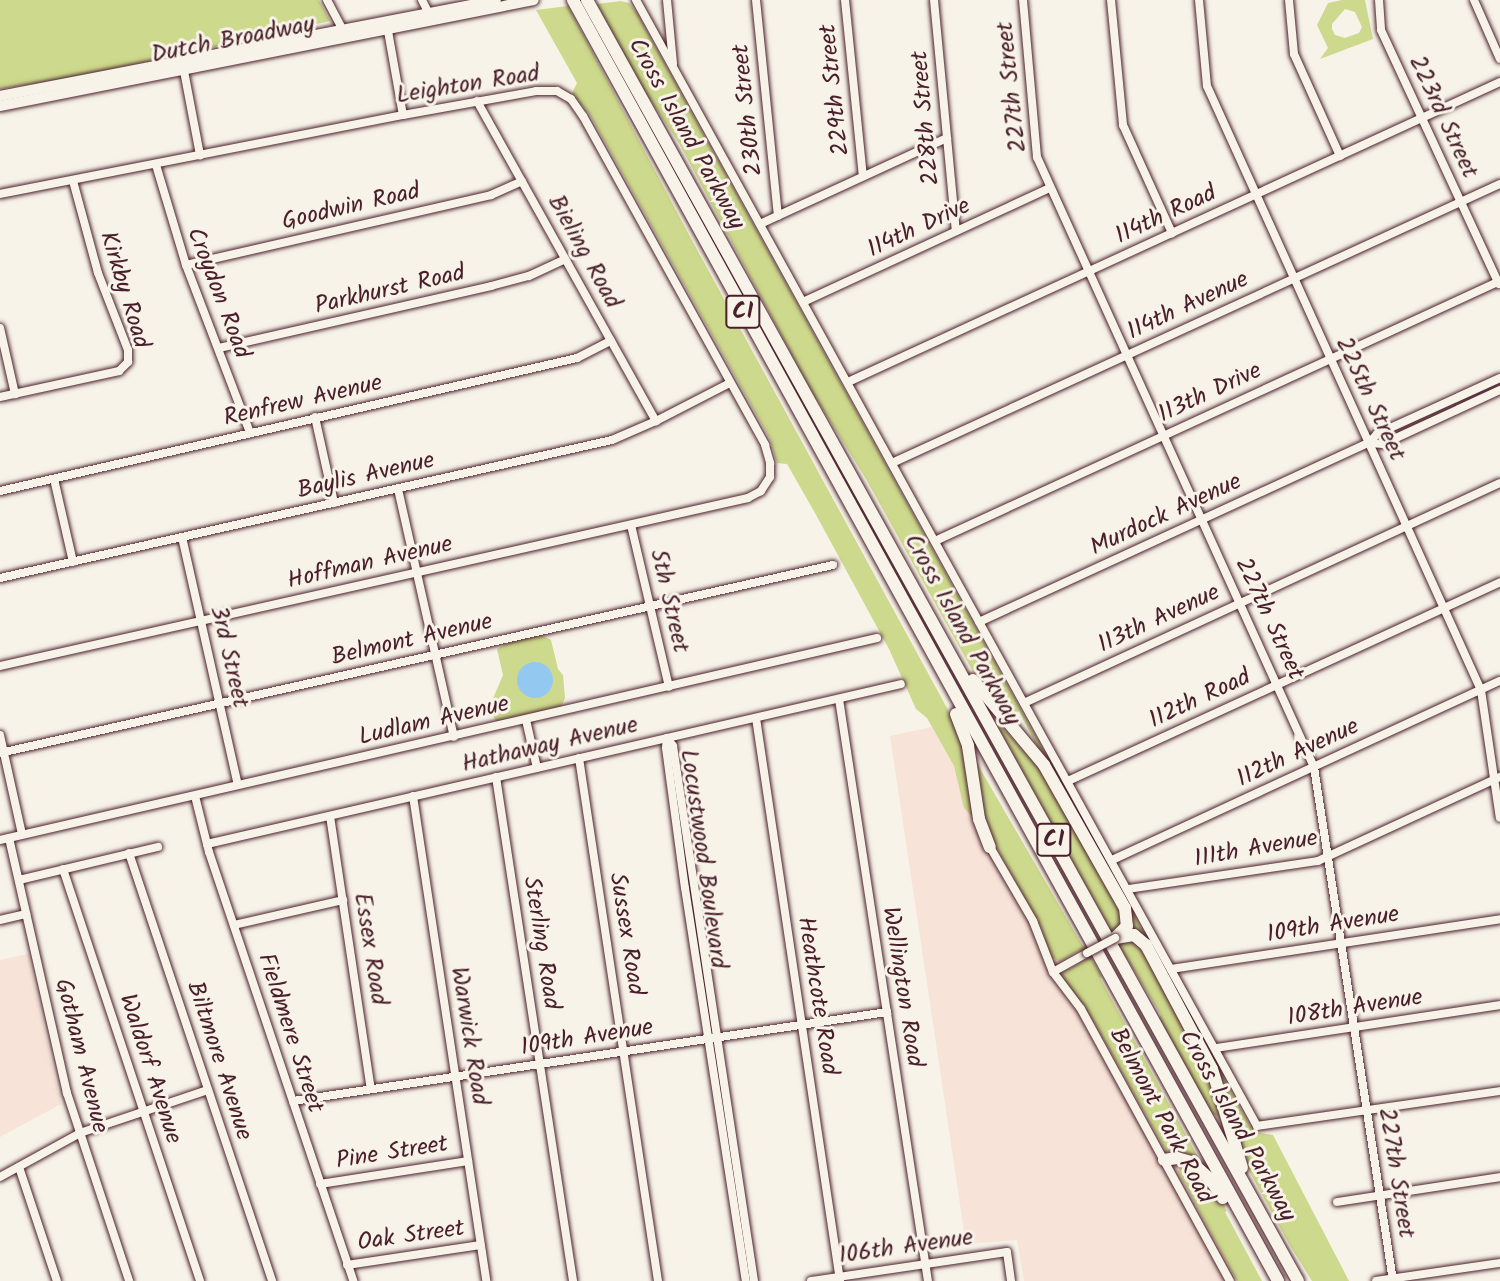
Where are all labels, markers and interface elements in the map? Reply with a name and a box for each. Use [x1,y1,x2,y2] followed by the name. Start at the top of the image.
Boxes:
[149,10,317,70] street label: Dutch Broadway
[991,20,1033,154] street label: 227th Street
[814,23,856,157] street label: 229th Street
[621,33,751,235] street label: Cross Island Parkway
[727,43,769,177] street label: 230th Street
[906,50,946,186] street label: 228th Street
[1402,51,1484,183] street label: 223rd Street
[394,59,542,111] street label: Leighton Road
[279,177,423,237] street label: Goodwin Road
[1111,179,1221,251] street label: 114th Road
[541,190,627,314] street label: Bieling Road
[863,192,975,264] street label: 114th Drive
[180,224,256,362] street label: Croydon Road
[93,228,155,352] street label: Kirkby Road
[312,259,468,321] street label: Parkhurst Road
[1123,265,1253,347] street label: 114th Avenue
[724,292,762,332] road number: CI
[1329,332,1411,466] street label: 225th Street
[1154,357,1266,429] street label: 113th Drive
[221,369,385,433] street label: Renfrew Avenue
[295,446,437,506] street label: Baylis Avenue
[1086,467,1246,563] street label: Murdock Avenue
[897,529,1027,731] street label: Cross Island Parkway
[285,530,455,596] street label: Hoffman Avenue
[643,546,695,656] street label: 5th Street
[1228,553,1310,685] street label: 227th Street
[1093,578,1225,660] street label: 113th Avenue
[203,603,255,711] street label: 3rd Street
[329,607,495,673] street label: Belmont Avenue
[1145,663,1255,735] street label: 112th Road
[356,690,512,752] street label: Ludlam Avenue
[459,711,641,779] street label: Hathaway Avenue
[1232,712,1364,794] street label: 112th Avenue
[673,748,733,970] street label: Locustwood Boulevard
[1035,820,1073,860] road number: CI
[1192,824,1320,874] street label: 111th Avenue
[602,871,650,997] street label: Sussex Road
[516,874,566,1012] street label: Sterling Road
[347,891,393,1007] street label: Essex Road
[1265,900,1401,950] street label: 109th Avenue
[875,905,929,1069] street label: Wellington Road
[790,915,844,1077] street label: Heathcote Road
[251,950,329,1116] street label: Fieldmere Street
[444,965,494,1107] street label: Warwick Road
[48,976,114,1136] street label: Gotham Avenue
[180,978,258,1144] street label: Biltmore Avenue
[1285,983,1425,1033] street label: 108th Avenue
[112,990,188,1148] street label: Waldorf Avenue
[519,1013,655,1063] street label: 109th Avenue
[1103,1023,1219,1209] street label: Belmont Park Road
[1172,1025,1302,1227] street label: Cross Island Parkway
[1371,1106,1421,1240] street label: 227th Street
[334,1130,450,1176] street label: Pine Street
[356,1214,466,1258] street label: Oak Street
[837,1223,975,1271] street label: 106th Avenue

